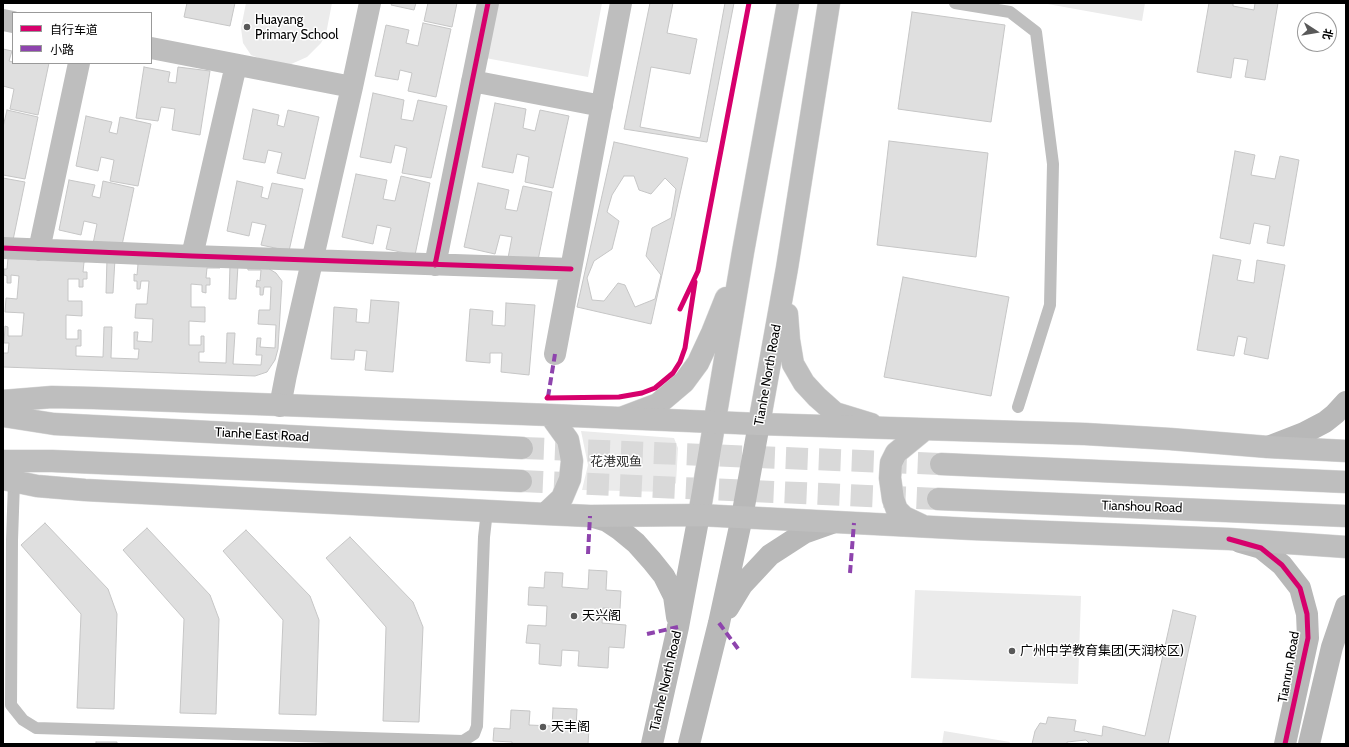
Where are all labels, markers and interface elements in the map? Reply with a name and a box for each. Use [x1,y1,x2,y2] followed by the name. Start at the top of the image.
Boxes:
[12,12,152,64] legend
[255,12,338,43] place label: Huayang Primary School
[1297,12,1337,52] north arrow
[50,22,98,37] text: 自行车道
[242,22,252,32] marker: Huayang Primary School
[1320,27,1336,41] text: 北
[50,42,74,57] text: 小路
[751,323,785,427] street label: Tianhe North Road
[215,425,309,445] street label: Tianhe East Road
[590,454,642,470] park label: 花港观鱼
[1101,498,1183,516] street label: Tianshou Road
[582,608,621,624] place label: 天兴阁
[569,611,579,621] marker: 天兴阁
[647,629,685,733] street label: Tianhe North Road
[1275,630,1303,704] street label: Tianrun Road
[1020,643,1184,659] place label: 广州中学教育集团(天润校区)
[1007,646,1017,656] marker: 广州中学教育集团(天润校区)
[551,719,590,735] place label: 天丰阁
[538,722,548,732] marker: 天丰阁

